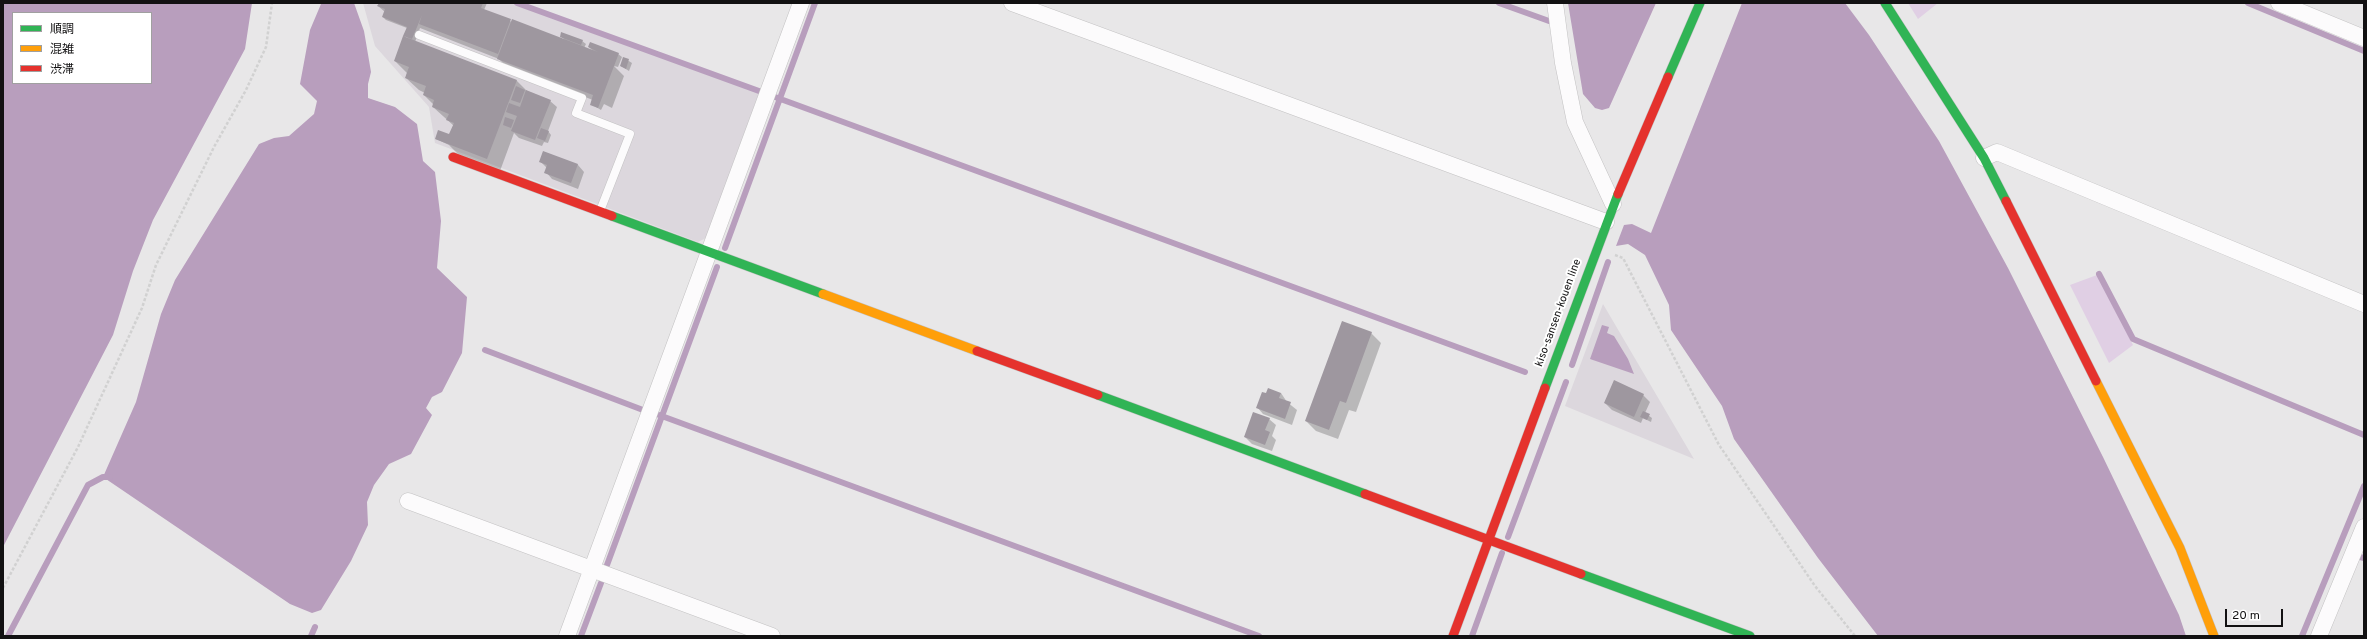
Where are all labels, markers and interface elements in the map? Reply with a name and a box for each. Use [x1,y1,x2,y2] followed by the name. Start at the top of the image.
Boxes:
[12,12,152,84] legend
[50,22,74,38] text: 順調
[50,42,74,58] text: 混雑
[50,62,74,78] text: 渋滞
[1533,257,1585,369] street label: kiso-sansen-kouen line
[2227,601,2285,627] scale bar
[2232,608,2260,624] text: 20 m

